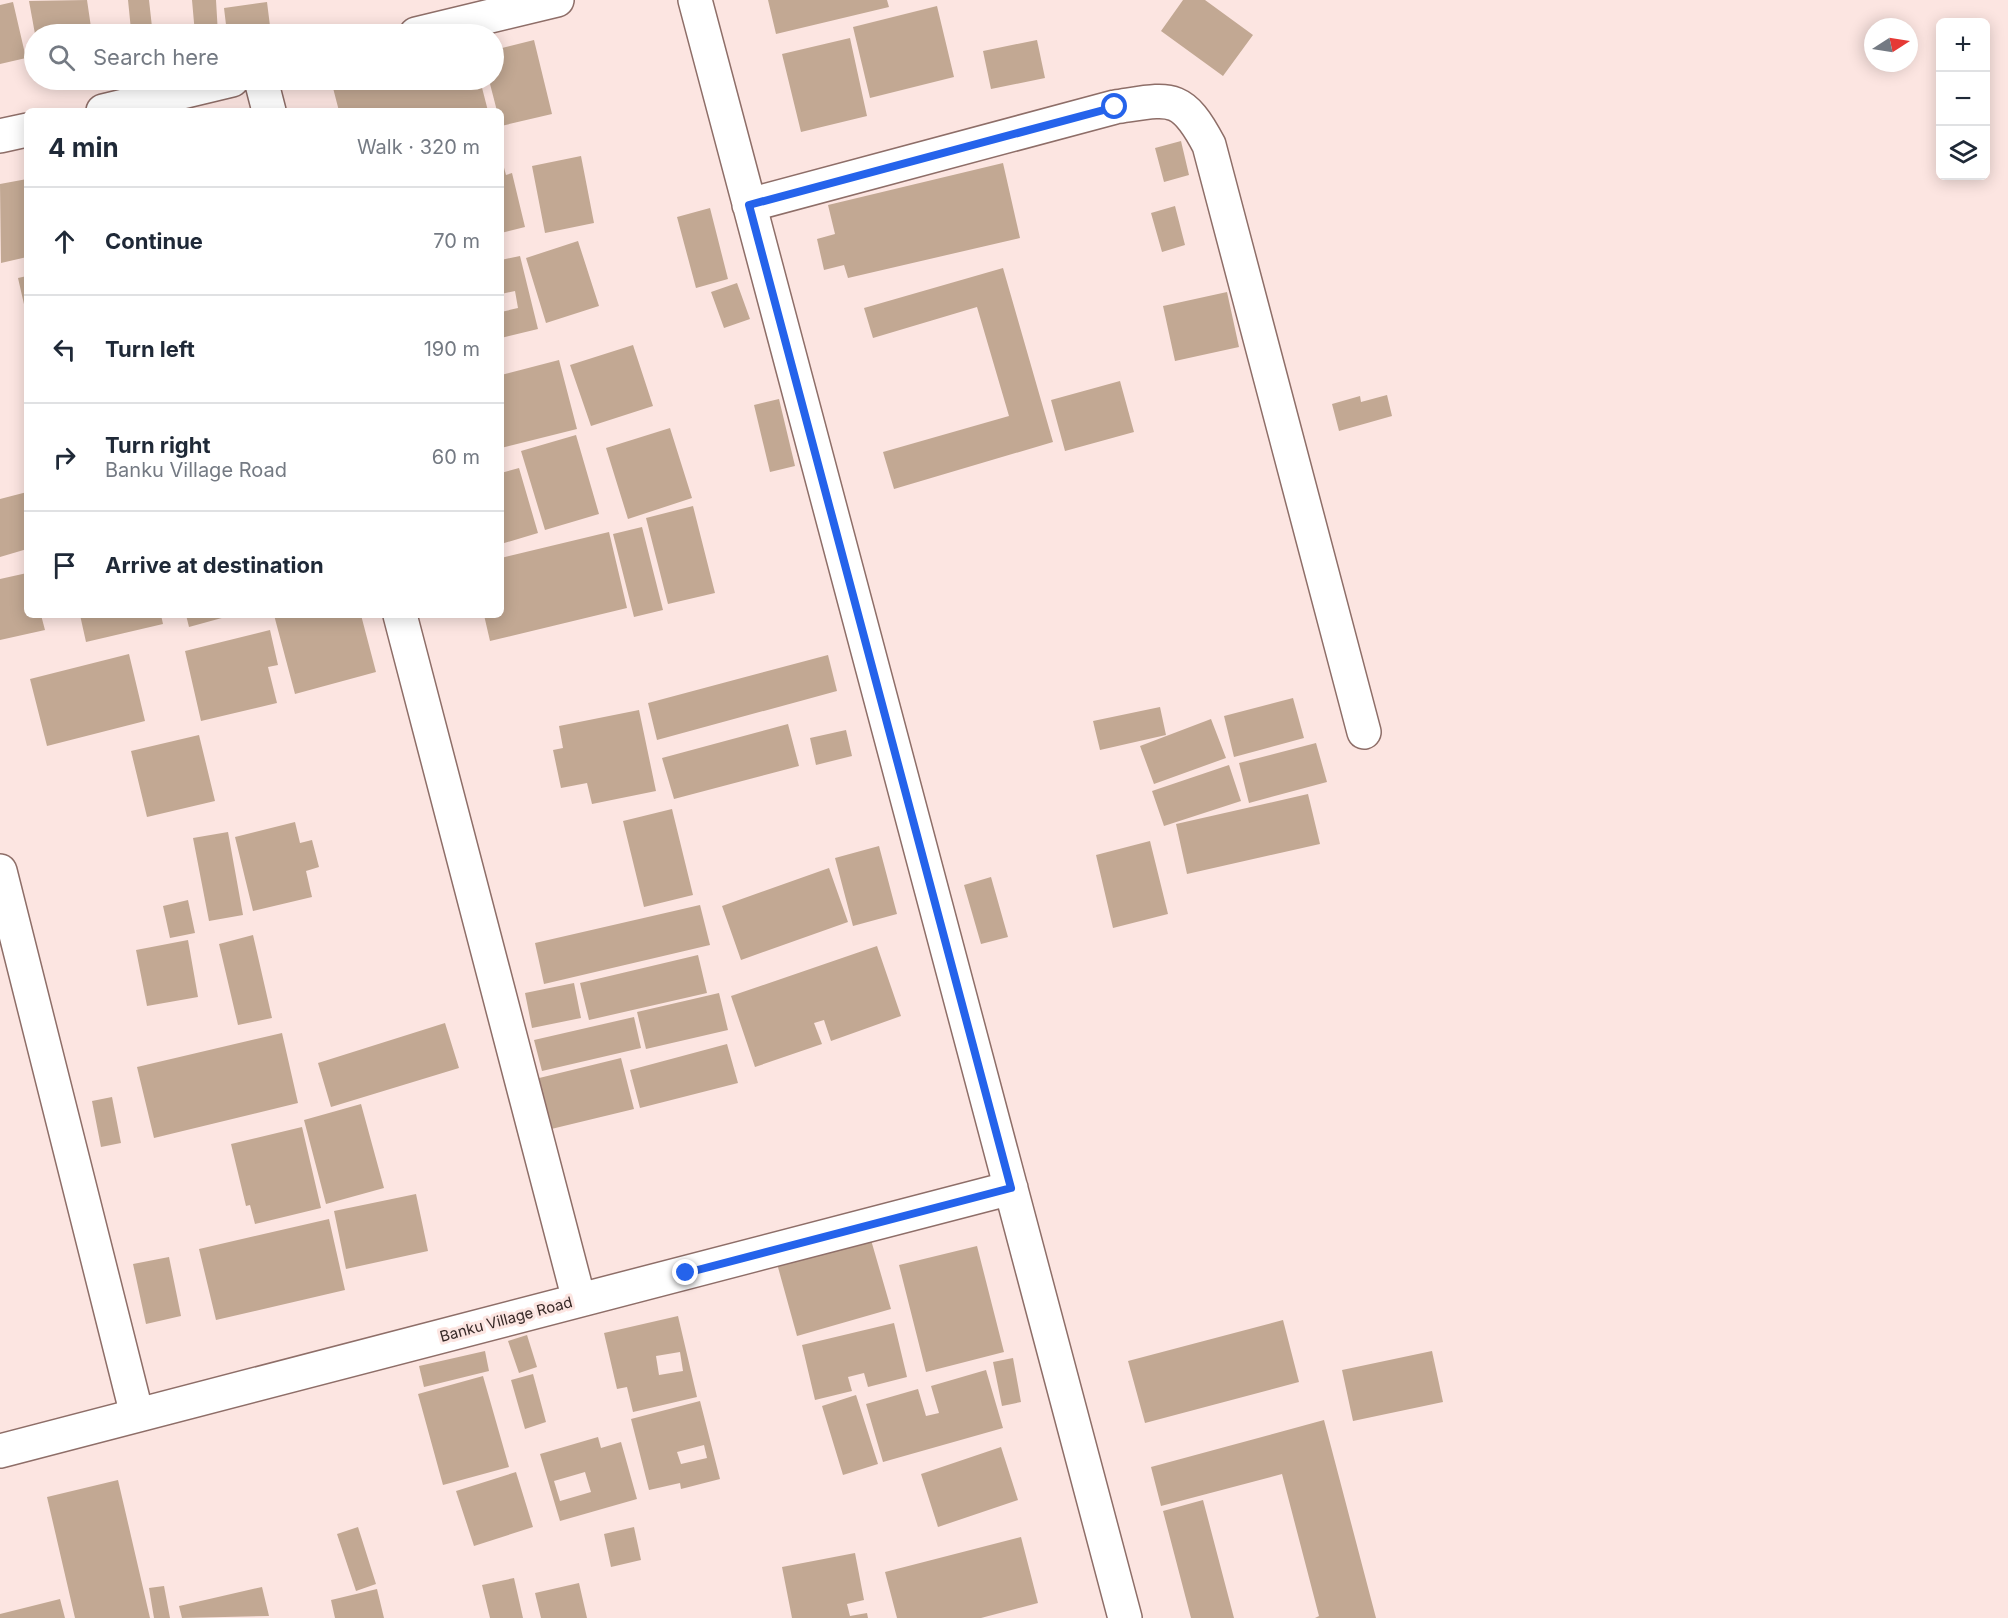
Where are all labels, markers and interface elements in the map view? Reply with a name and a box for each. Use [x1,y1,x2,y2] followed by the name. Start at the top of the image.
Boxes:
[1864,18,1918,72] north arrow
[1936,18,1990,180] map controls
[1936,18,1990,72] button: +
[24,24,504,90] search box
[45,41,78,74] icon: search
[93,44,219,70] text: Search here
[1936,72,1990,126] button: −
[1101,93,1127,119] route start
[1936,126,1990,180] button: layers
[48,132,119,163] text: 4 min
[357,135,480,159] text: Walk · 320 m
[48,225,81,258] icon: ahead
[105,228,203,254] text: Continue
[433,229,480,253] text: 70 m
[48,333,81,366] icon: left
[105,336,195,362] text: Turn left
[424,337,480,361] text: 190 m
[105,432,211,458] text: Turn right
[48,441,81,474] icon: right
[432,445,480,469] text: 60 m
[105,458,287,482] text: Banku Village Road
[48,549,81,582] icon: arrive
[105,552,324,578] text: Arrive at destination
[672,1259,698,1285] route end
[438,1292,574,1346] street label: Banku Village Road

